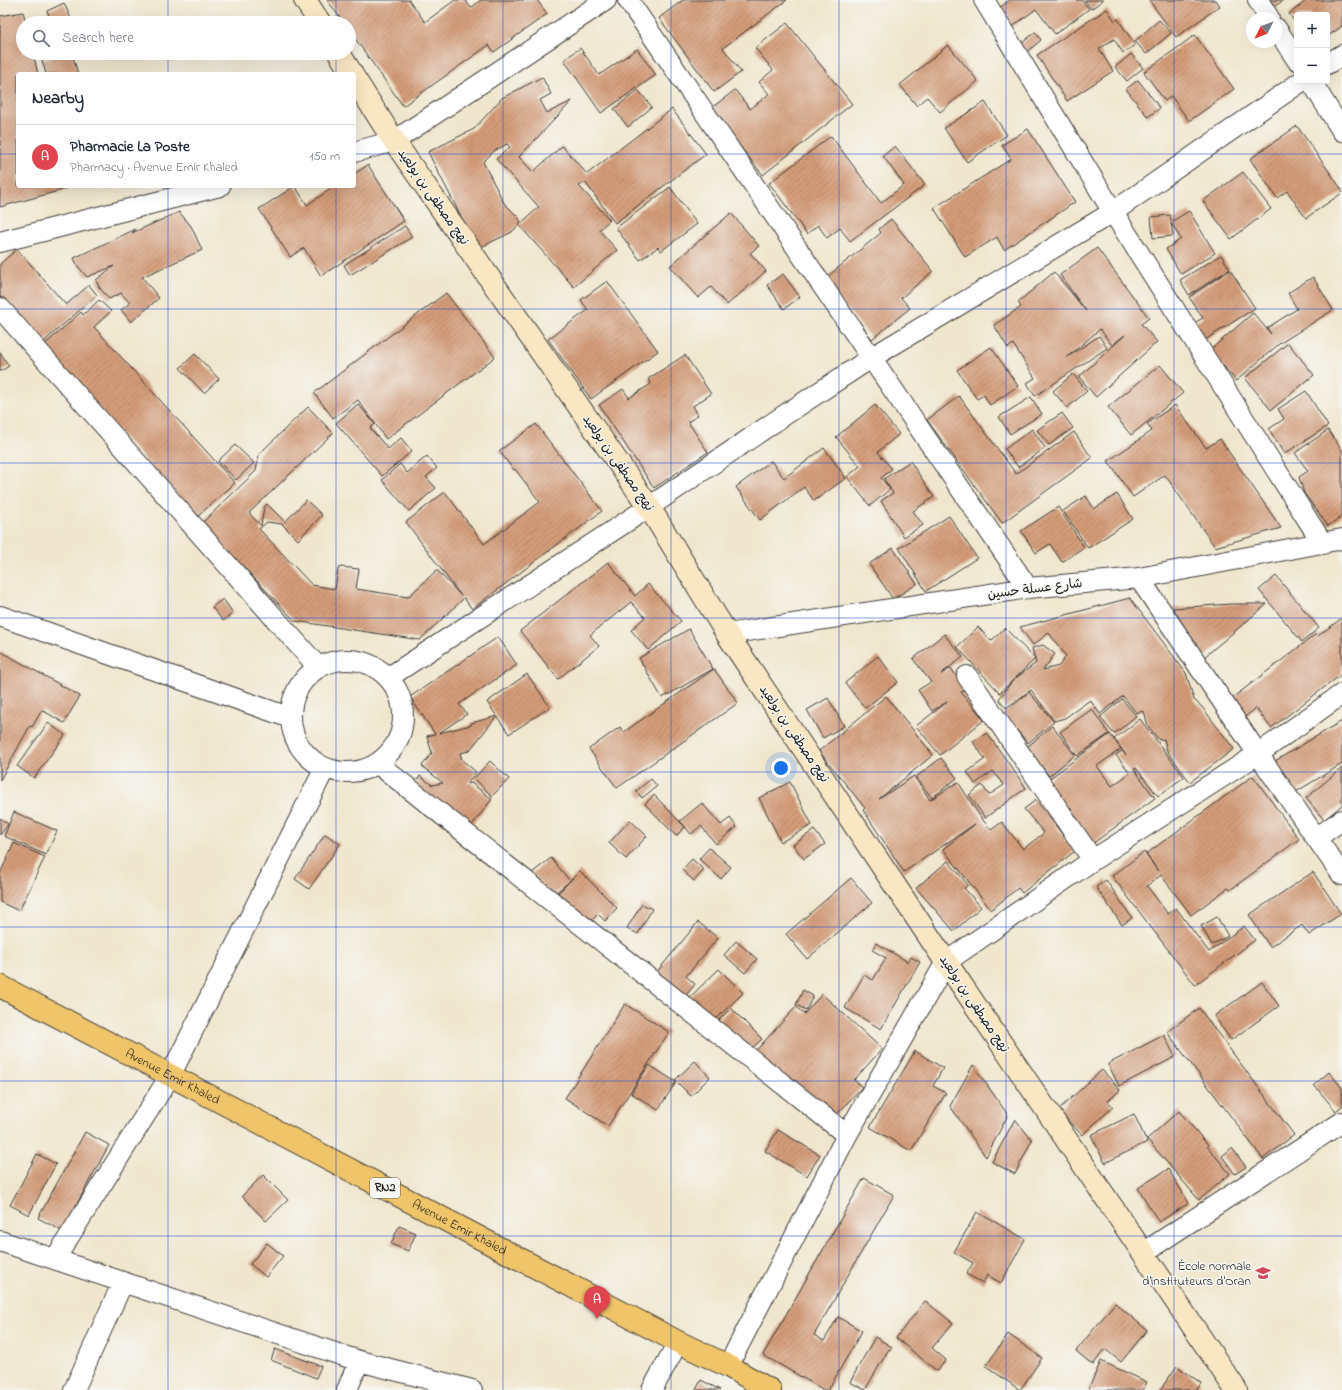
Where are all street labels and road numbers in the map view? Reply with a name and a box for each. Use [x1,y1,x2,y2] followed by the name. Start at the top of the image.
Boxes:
[392,145,474,249] street label: نهج مصطفى بن بولعيد
[577,411,659,515] street label: نهج مصطفى بن بولعيد
[986,574,1084,604] street label: شارع عسلة حسين
[754,681,834,787] street label: نهج مصطفى بن بولعيد
[934,951,1014,1057] street label: نهج مصطفى بن بولعيد
[122,1044,224,1110] street label: Avenue Emir Khaled
[370,1178,400,1198] road number: RN2
[409,1195,511,1260] street label: Avenue Emir Khaled

